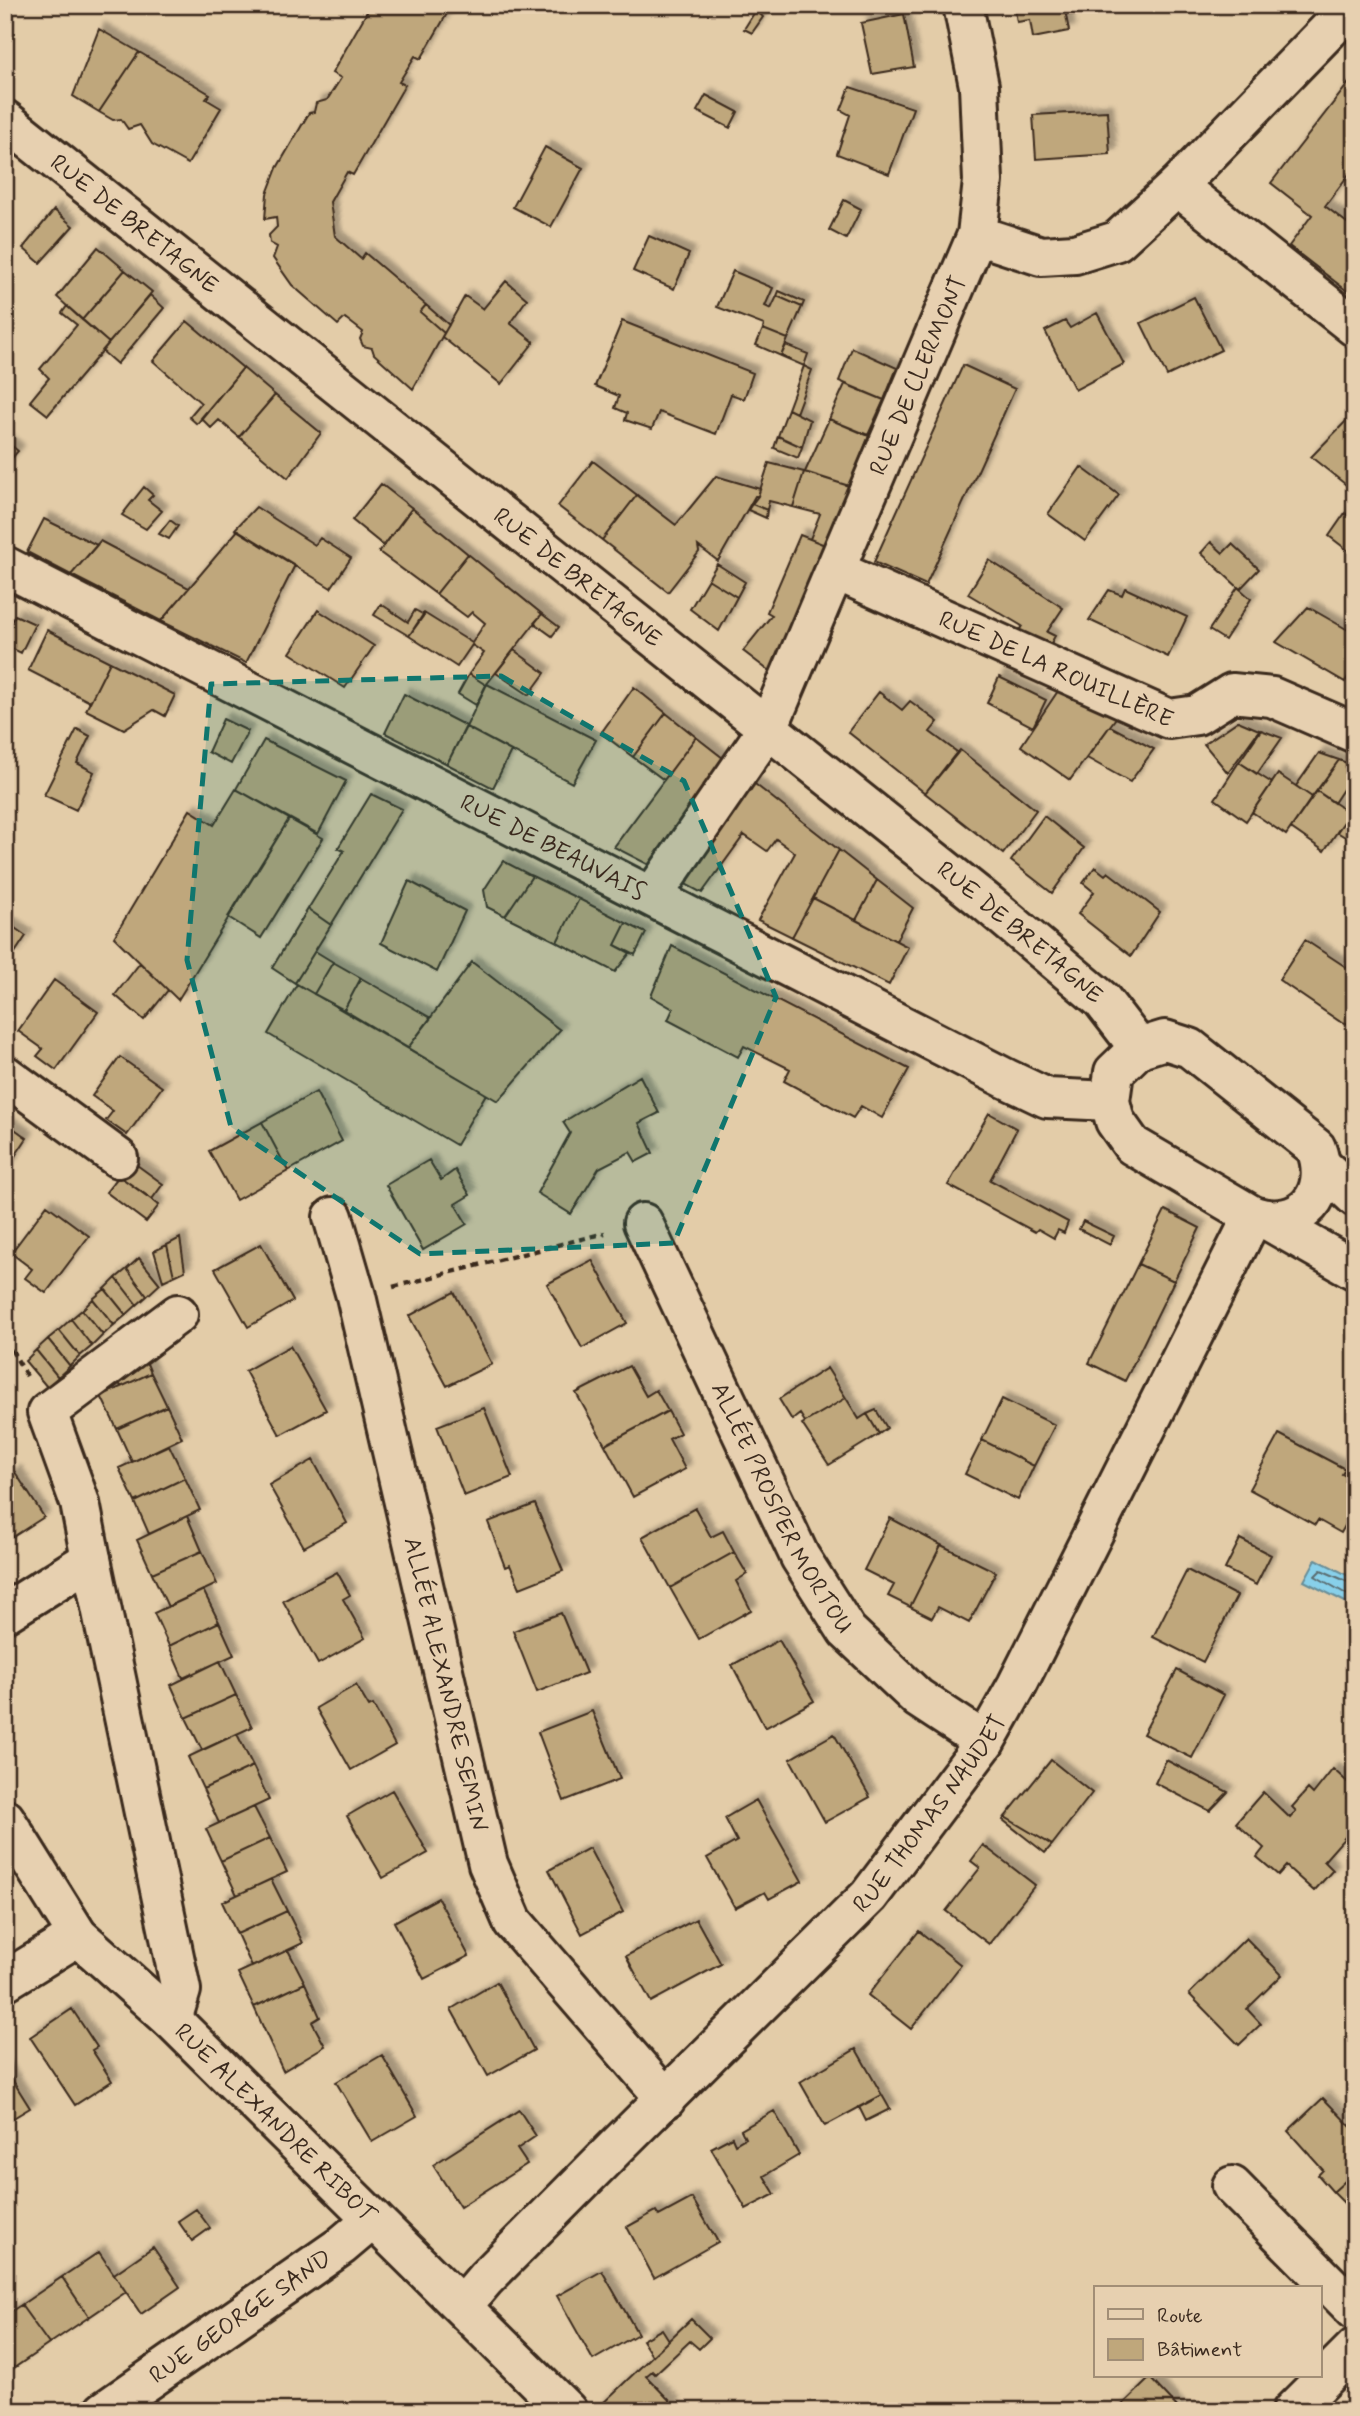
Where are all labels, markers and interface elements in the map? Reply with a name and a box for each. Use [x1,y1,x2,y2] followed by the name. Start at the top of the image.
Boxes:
[43,148,225,301] street label: RUE DE BRETAGNE
[863,271,975,480] street label: RUE DE CLERMONT
[487,501,668,655] street label: RUE DE BRETAGNE
[934,604,1178,736] street label: RUE DE LA ROUILLÈRE
[454,788,651,909] street label: RUE DE BEAUVAIS
[930,855,1109,1011] street label: RUE DE BRETAGNE
[703,1378,859,1640] street label: ALLÉE PROSPER MORTOU
[396,1534,494,1835] street label: ALLÉE ALEXANDRE SEMIN
[847,1709,1014,1920] street label: RUE THOMAS NAUDET
[167,2017,383,2231] street label: RUE ALEXANDRE RIBOT
[144,2243,338,2392] street label: RUE GEORGE SAND
[1094,2286,1322,2378] legend
[1157,2302,1203,2330] text: Route
[1157,2336,1242,2364] text: Bâtiment

